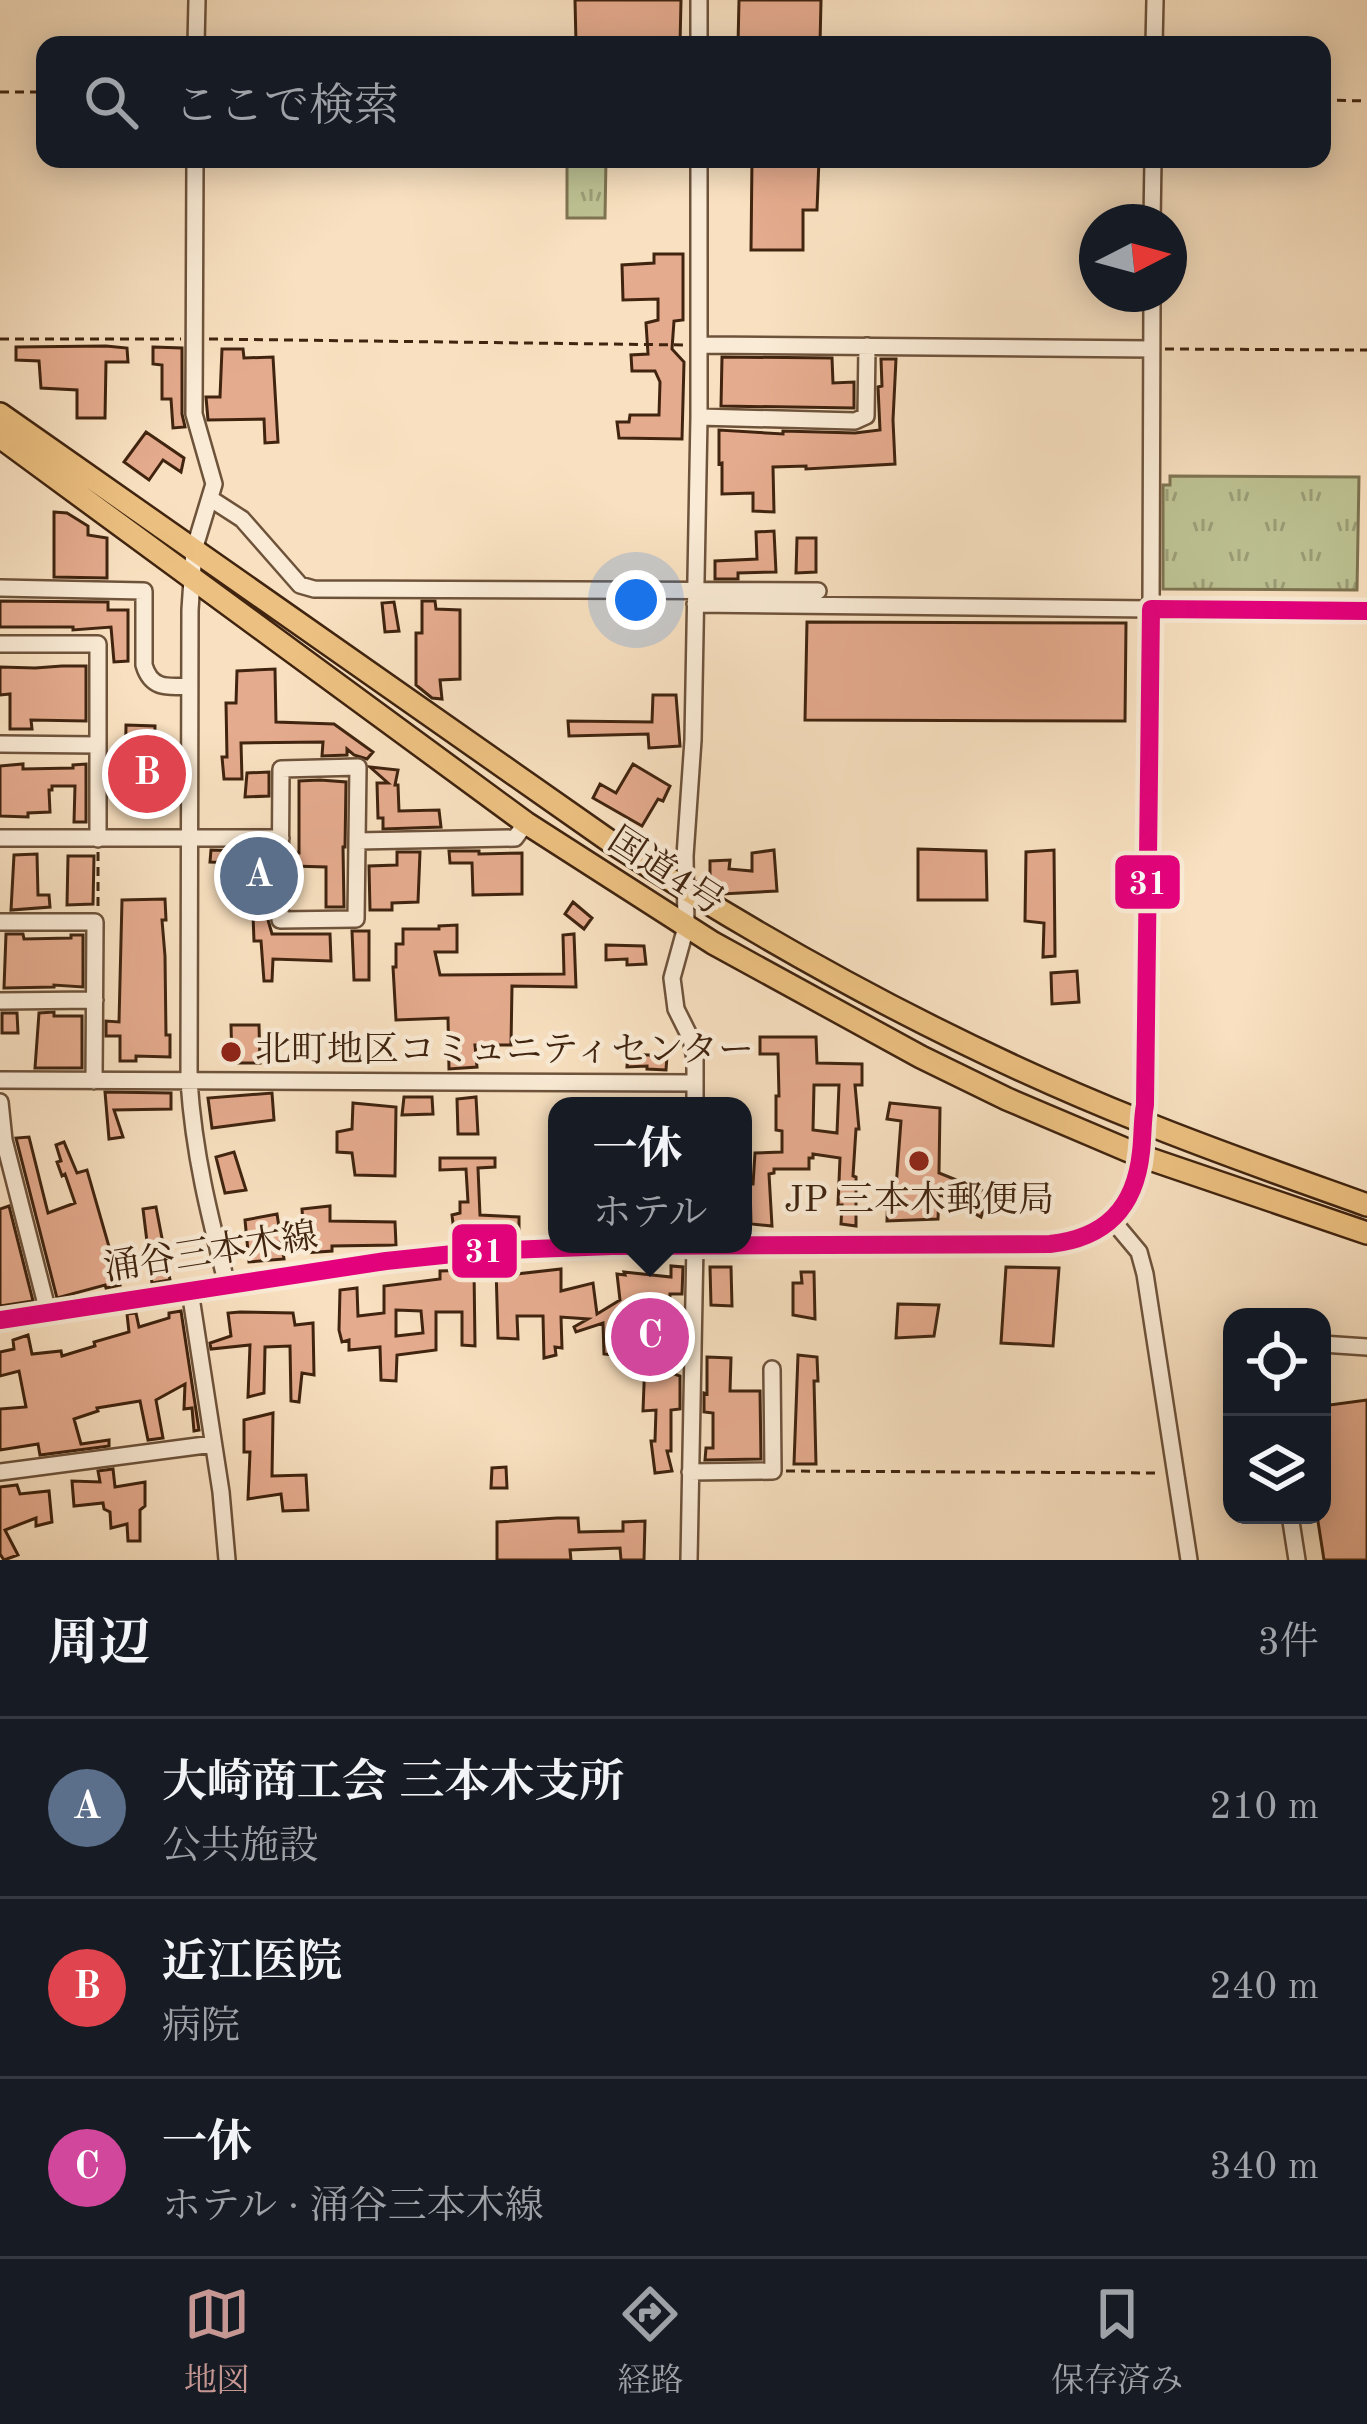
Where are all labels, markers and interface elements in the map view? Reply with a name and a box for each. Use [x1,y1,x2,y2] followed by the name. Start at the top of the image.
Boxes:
[36,36,1331,168] search box
[78,69,144,135] icon: search
[174,86,399,131] text: ここで検索
[1079,204,1187,312] north arrow
[606,570,666,630] your location
[108,729,186,819] pin: B
[601,819,731,923] street label: 国道4号
[220,831,298,921] pin: A
[1113,853,1182,911] line badge: 31
[1129,869,1167,902] text: 31
[255,1031,754,1070] place label: 北町地区コミュニティセンター
[218,1039,244,1065] marker: 北町地区コミュニティセンター
[548,1097,752,1253] popup
[592,1129,682,1174] text: 一休
[906,1148,932,1174] marker: JP 三本木郵便局
[784,1180,1054,1220] place label: JP 三本木郵便局
[592,1195,708,1234] text: ホテル
[101,1215,320,1289] street label: 涌谷三本木線
[450,1222,519,1280] line badge: 31
[465,1237,503,1270] text: 31
[611,1292,689,1382] pin: C
[1223,1308,1331,1524] map controls
[1223,1308,1331,1416] button: locate
[1223,1416,1331,1524] button: layers
[48,1620,150,1671] text: 周辺
[1257,1624,1319,1663] text: 3件
[162,1762,625,1807] text: 大崎商工会 三本木支所
[72,1788,102,1827] text: A
[1209,1788,1319,1827] text: 210 m
[162,1828,318,1867] text: 公共施設
[162,1942,342,1987] text: 近江医院
[73,1968,101,2007] text: B
[1209,1968,1319,2007] text: 240 m
[162,2008,240,2047] text: 病院
[162,2122,252,2167] text: 一休
[74,2148,100,2187] text: C
[1209,2148,1319,2187] text: 340 m
[162,2188,544,2227] text: ホテル · 涌谷三本木線
[184,2281,250,2403] tab: 地図
[617,2281,683,2403] tab: 経路
[1051,2281,1183,2403] tab: 保存済み

